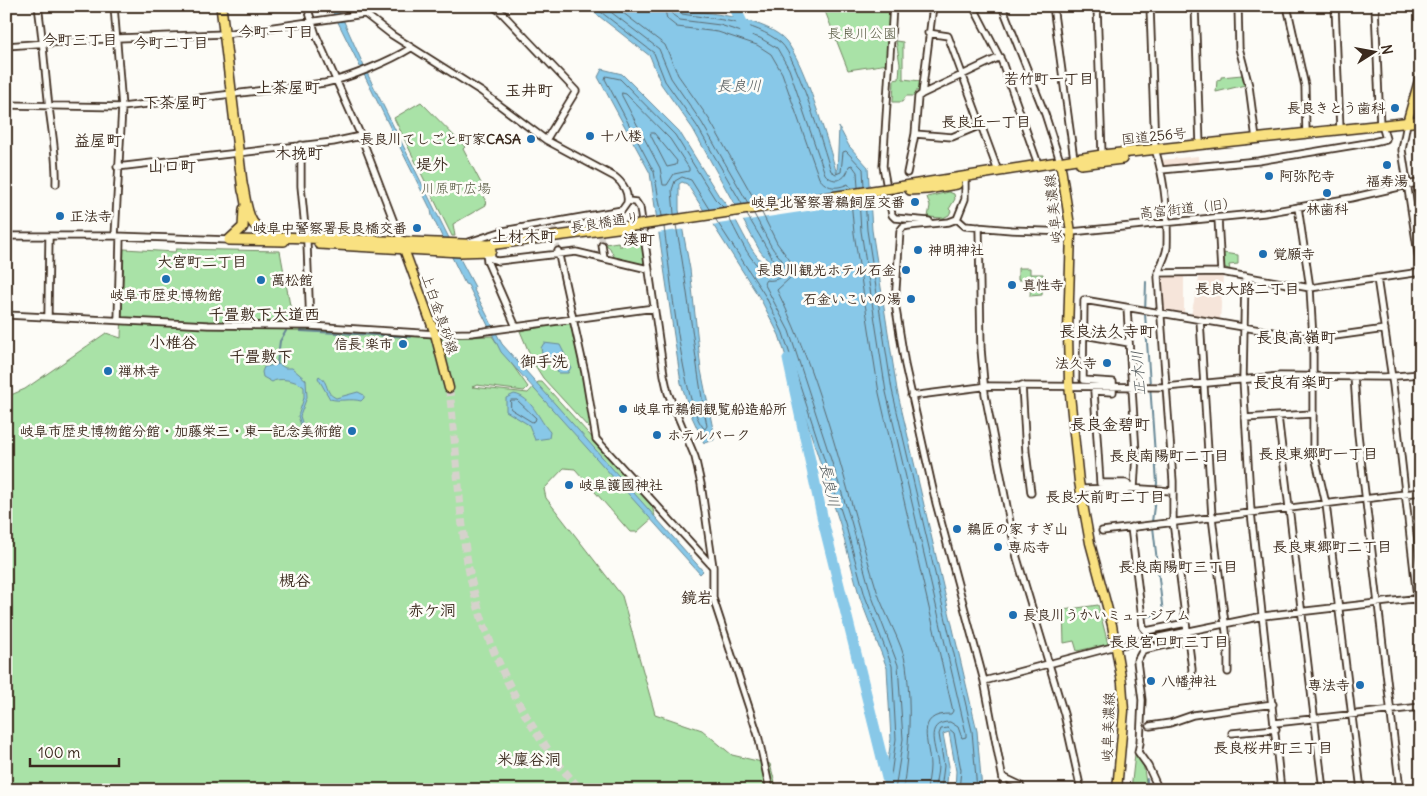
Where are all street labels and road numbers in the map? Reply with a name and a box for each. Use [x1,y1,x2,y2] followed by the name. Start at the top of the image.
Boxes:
[1120,124,1188,148] street label: 国道256号
[1040,173,1066,245] street label: 岐阜美濃線
[1138,194,1238,222] street label: 高富街道（旧）
[569,208,641,236] street label: 長良橋通り
[418,271,462,357] street label: 上白金真砂線
[1098,692,1118,762] street label: 岐阜美濃線

